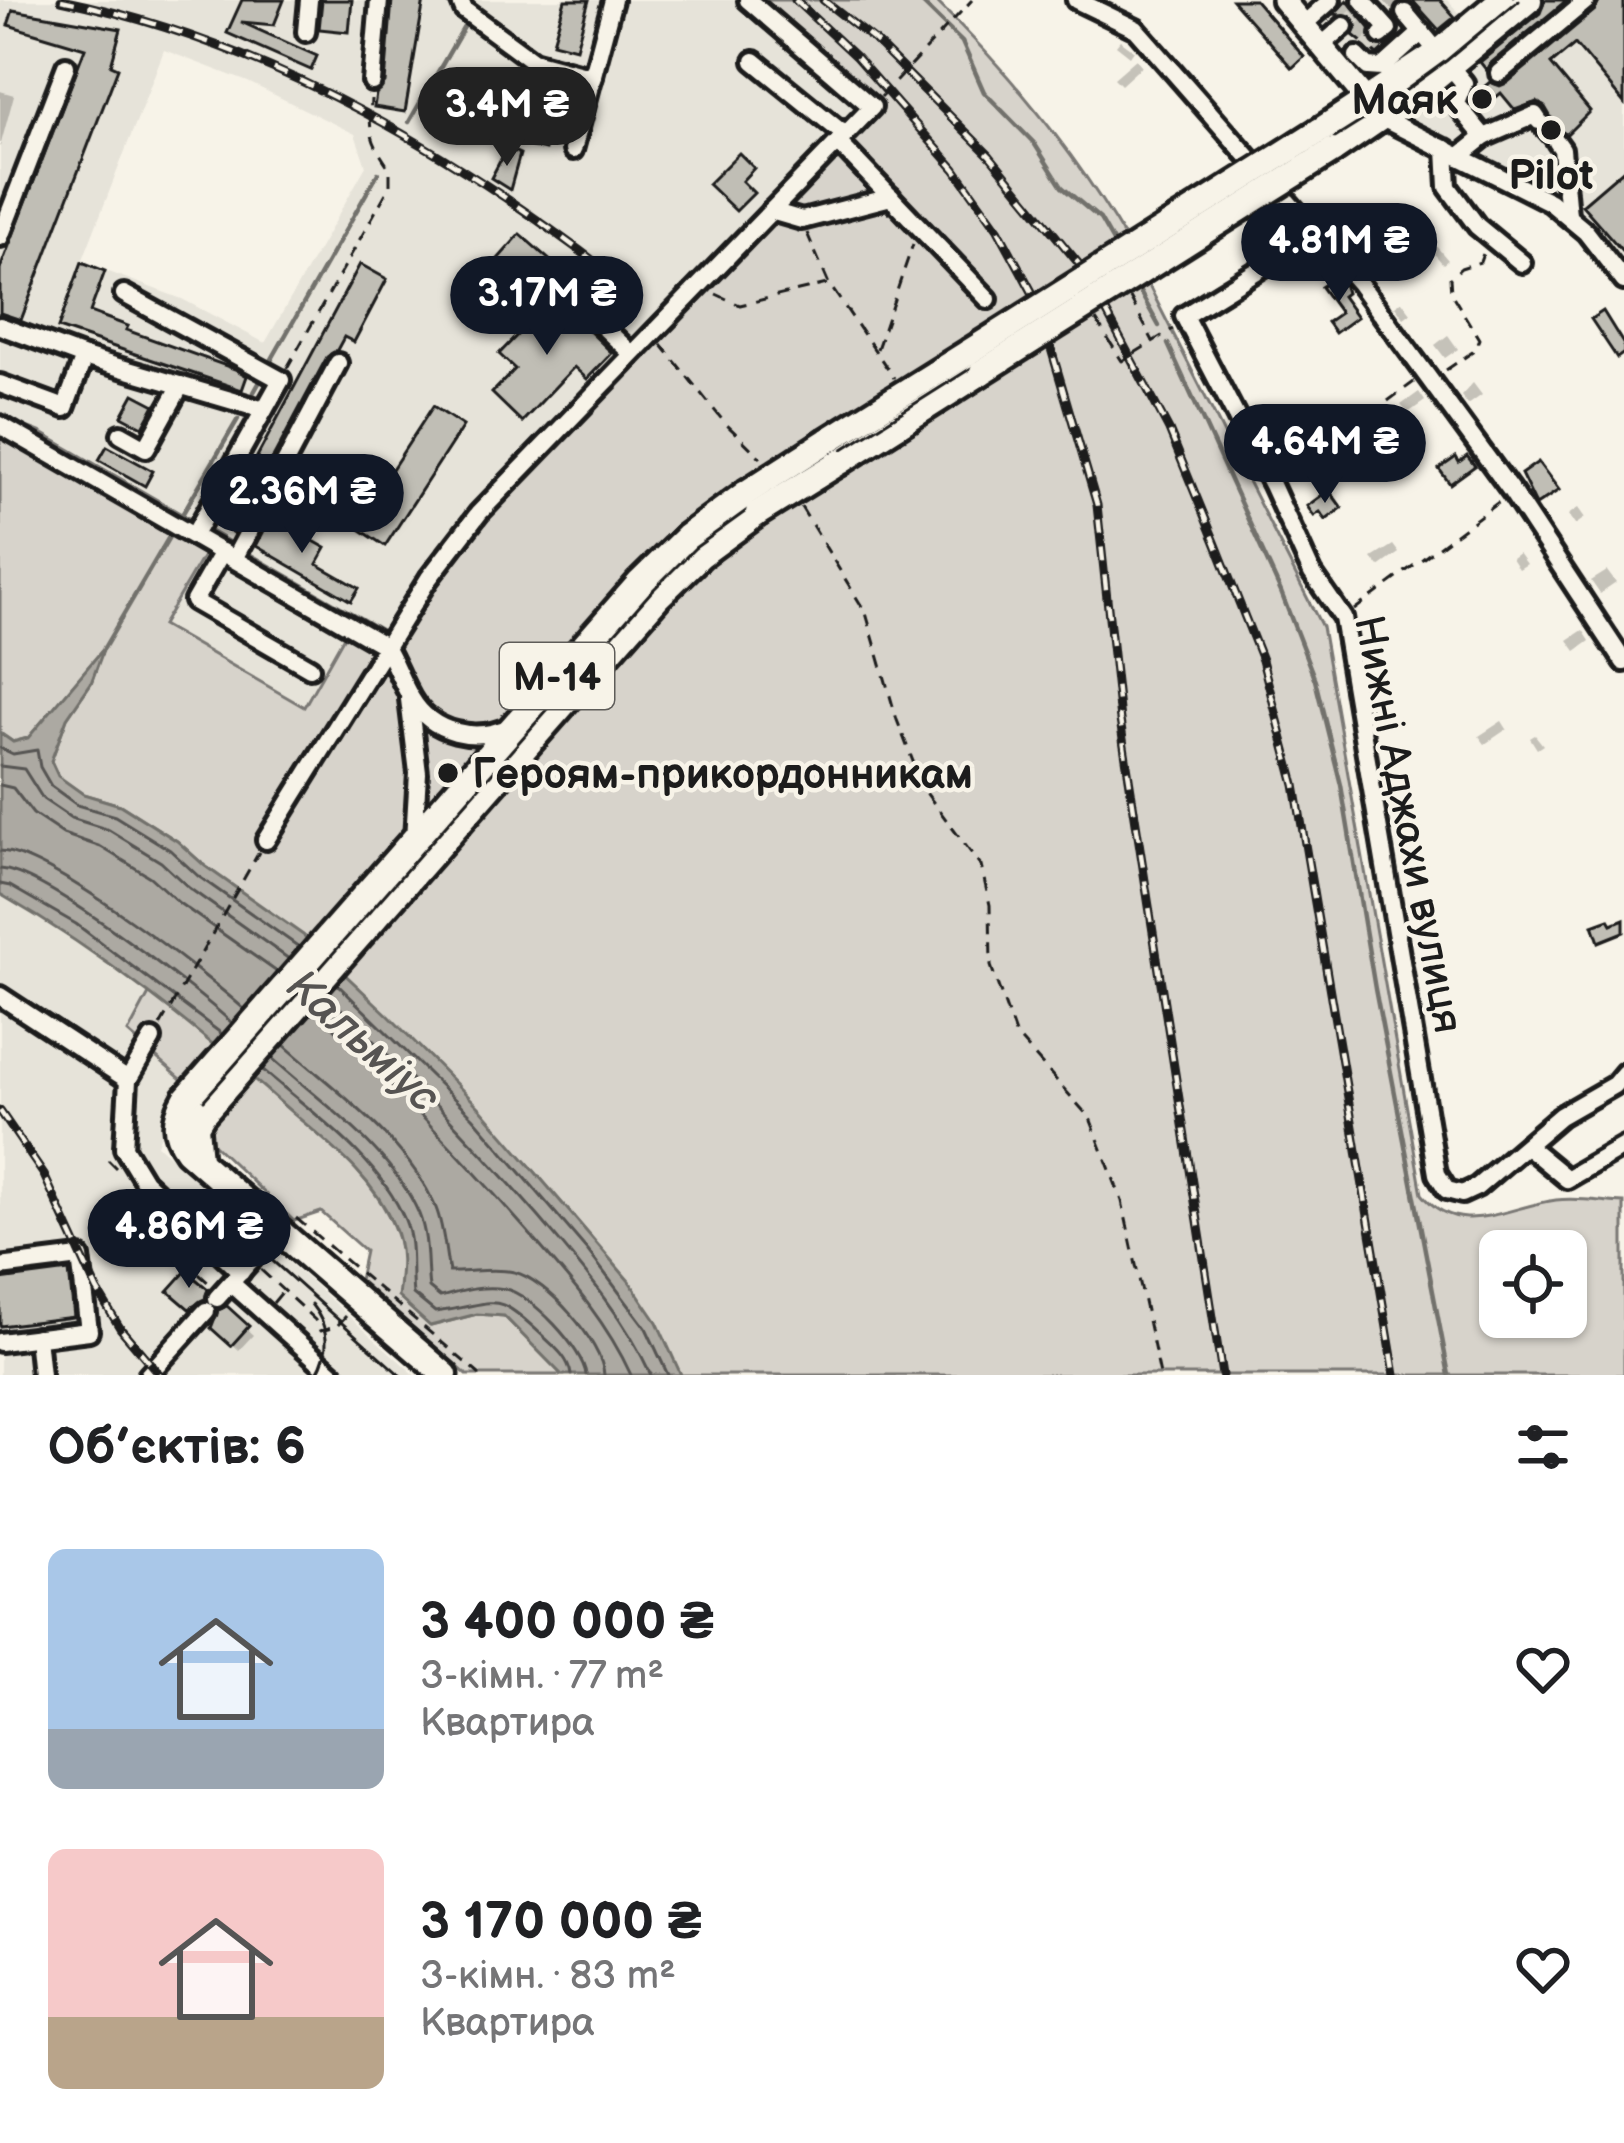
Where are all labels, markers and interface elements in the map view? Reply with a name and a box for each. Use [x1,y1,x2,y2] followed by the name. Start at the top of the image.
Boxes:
[409,67,605,169] pin: 3.4M ₴
[1351,76,1458,127] place label: Маяк
[445,82,569,129] text: 3.4M ₴
[1469,86,1495,112] marker: Маяк
[1538,117,1564,143] marker: Pilot
[1508,151,1594,202] place label: Pilot
[1228,203,1450,305] pin: 4.81M ₴
[1268,218,1410,265] text: 4.81M ₴
[436,256,658,358] pin: 3.17M ₴
[477,271,617,318] text: 3.17M ₴
[1214,404,1436,506] pin: 4.64M ₴
[1251,419,1399,466] text: 4.64M ₴
[191,454,413,556] pin: 2.36M ₴
[228,469,376,516] text: 2.36M ₴
[1342,611,1473,1037] street label: Нижні Аджахи вулиця
[500,643,614,709] road number: М-14
[472,750,973,801] place label: Героям-прикордонникам
[435,760,461,786] marker: Героям-прикордонникам
[274,959,451,1125] water label: Кальміус
[78,1189,300,1291] pin: 4.86M ₴
[115,1204,263,1251] text: 4.86M ₴
[1479,1230,1587,1338] map controls
[1479,1230,1587,1338] button: locate
[1510,1414,1576,1480] icon: filters
[48,1417,306,1478] text: Об’єктів: 6
[420,1592,714,1653] text: 3 400 000 ₴
[144,1597,288,1741] icon: home
[1510,1636,1576,1702] icon: heart
[420,1653,664,1700] text: 3-кімн. · 77 m²
[420,1700,595,1747] text: Квартира
[420,1892,702,1953] text: 3 170 000 ₴
[144,1897,288,2041] icon: home
[1510,1936,1576,2002] icon: heart
[420,1953,676,2000] text: 3-кімн. · 83 m²
[420,2000,595,2047] text: Квартира

